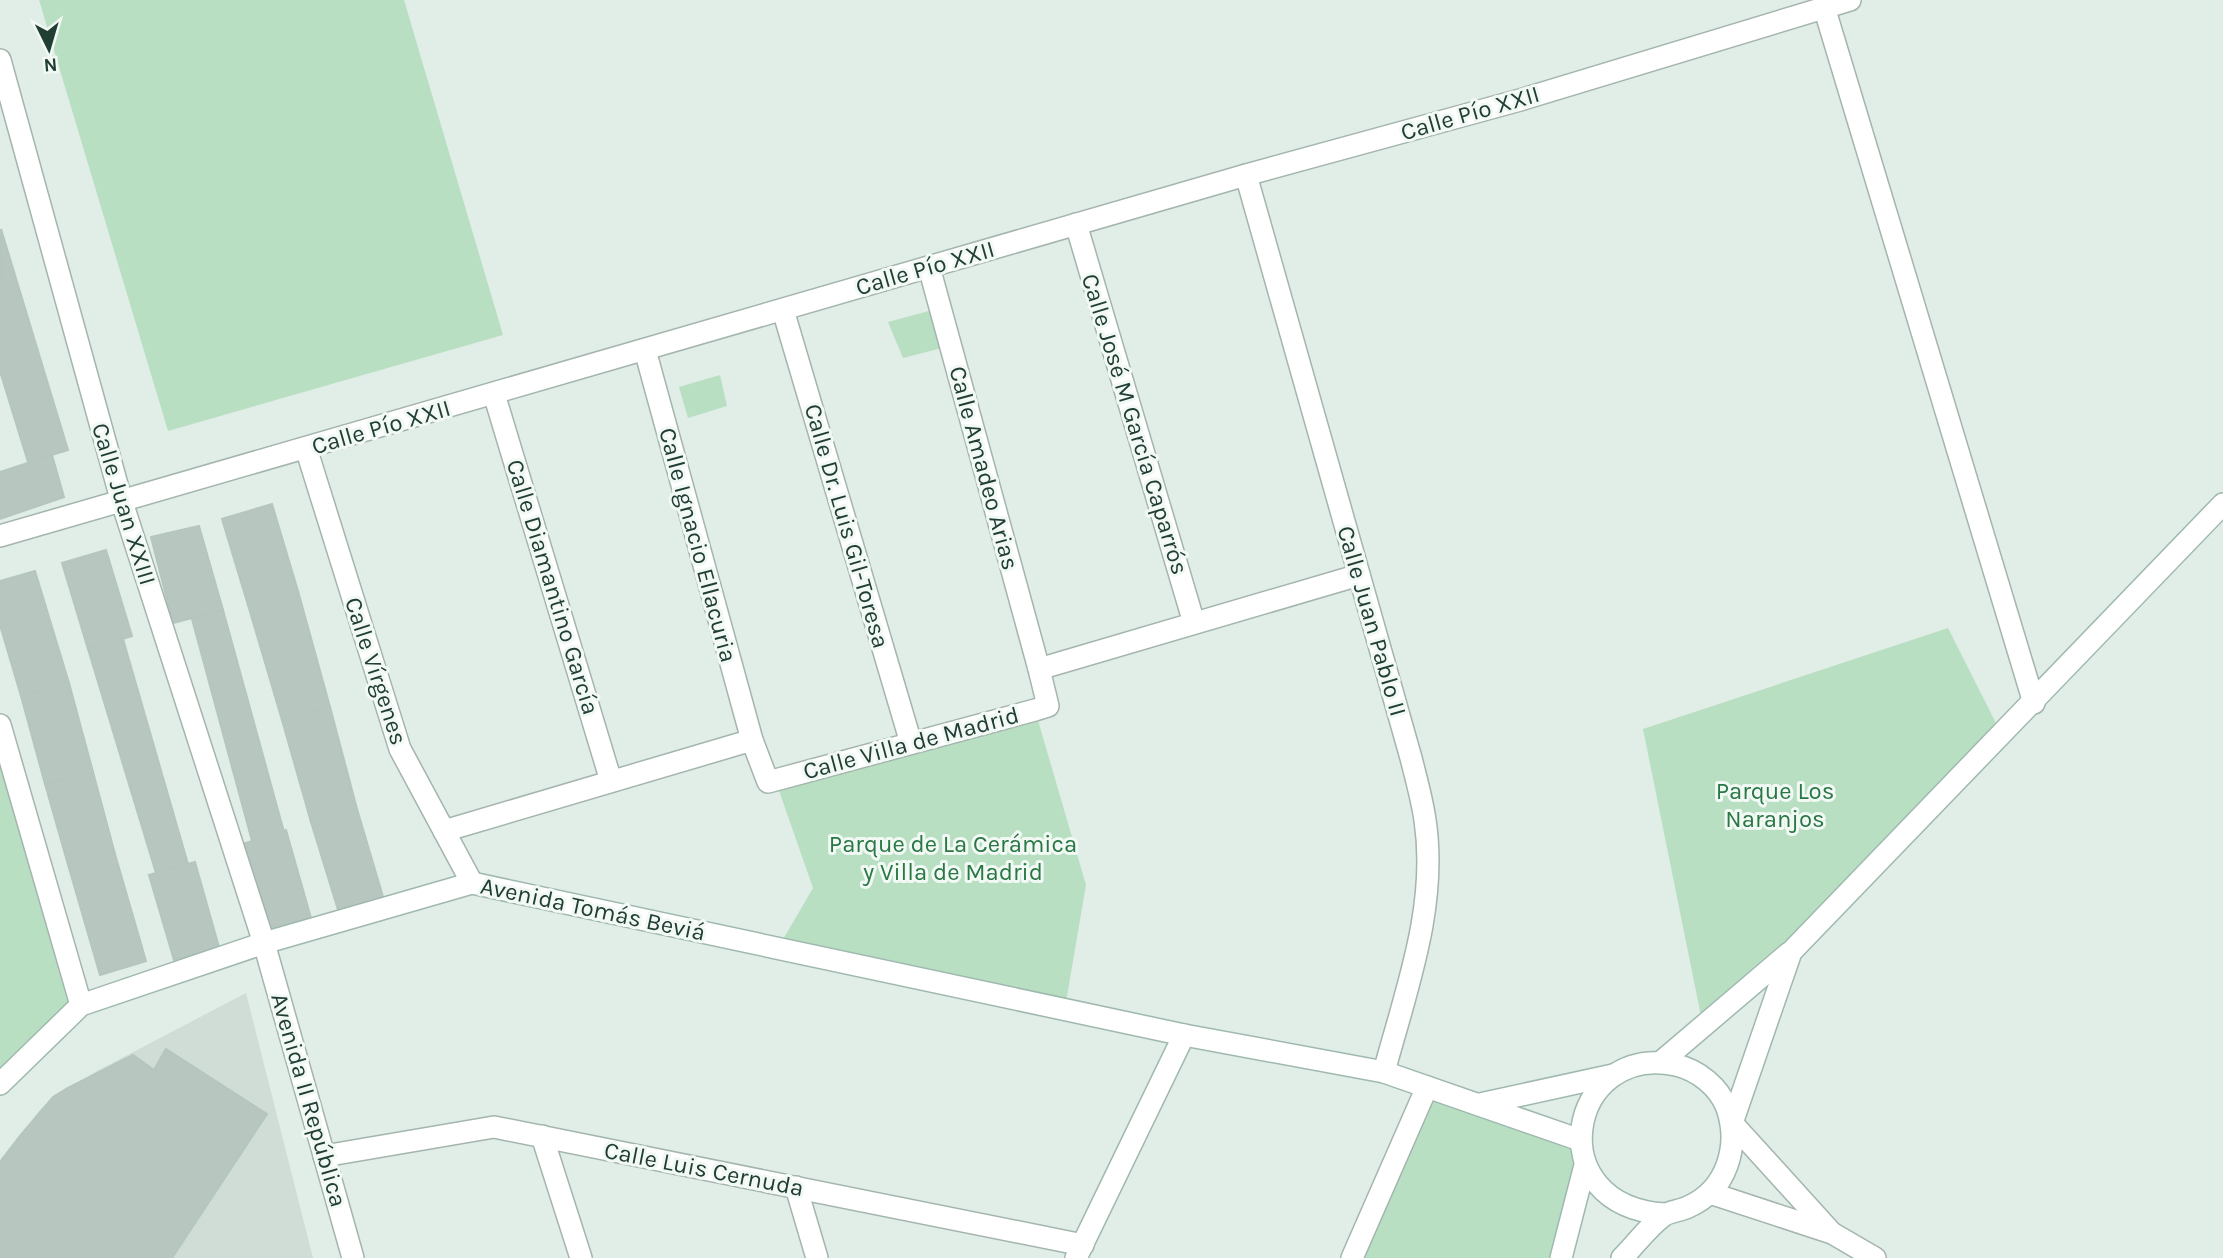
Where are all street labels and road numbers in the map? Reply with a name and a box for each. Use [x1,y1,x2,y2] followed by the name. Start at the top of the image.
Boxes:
[1397,80,1543,146] street label: Calle Pío XXII
[852,235,998,301] street label: Calle Pío XXII
[1076,270,1194,578] street label: Calle José M García Caparrós
[943,363,1025,573] street label: Calle Amadeo Arias
[308,394,454,460] street label: Calle Pío XXII
[799,401,895,651] street label: Calle Dr. Luis Gil-Toresa
[86,420,162,588] street label: Calle Juan XXIII
[653,425,743,665] street label: Calle Ignacio Ellacuria
[501,456,605,718] street label: Calle Diamantino García
[1331,523,1413,719] street label: Calle Juan Pablo II
[339,594,413,748] street label: Calle Vírgenes
[800,701,1022,785] street label: Calle Villa de Madrid
[478,871,708,947] street label: Avenida Tomás Beviá
[265,990,353,1210] street label: Avenida II República
[602,1136,806,1202] street label: Calle Luis Cernuda

